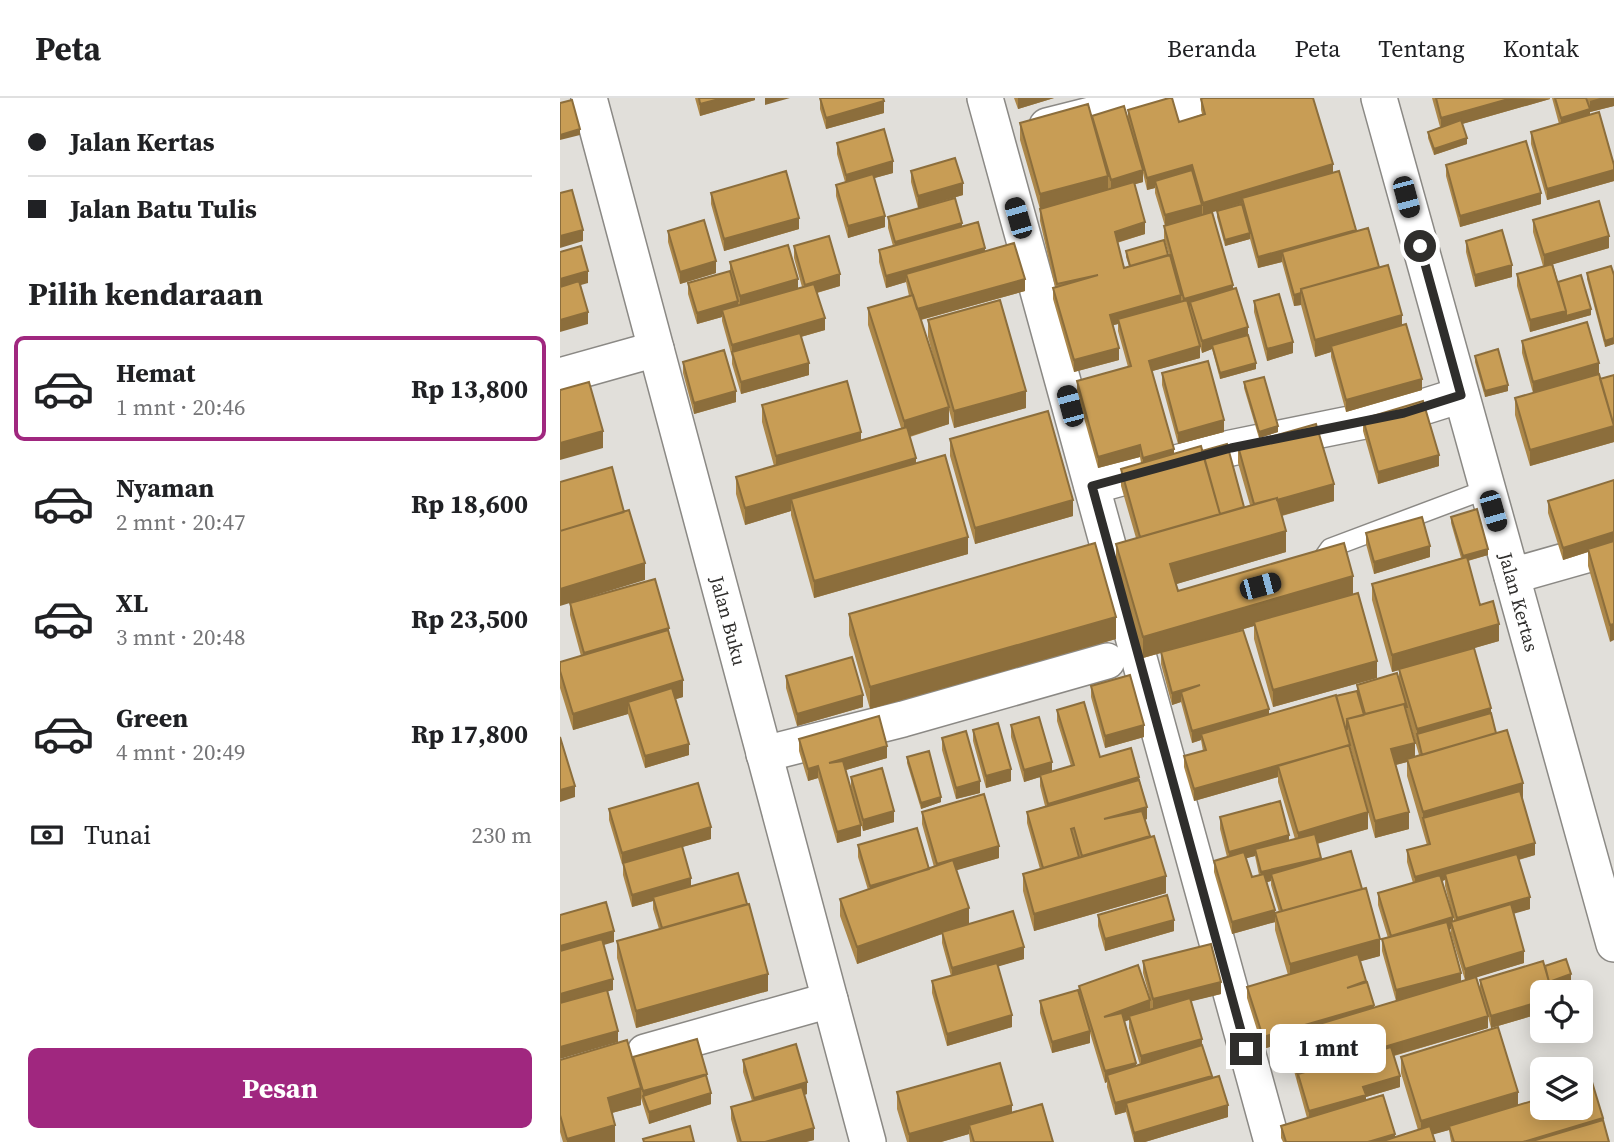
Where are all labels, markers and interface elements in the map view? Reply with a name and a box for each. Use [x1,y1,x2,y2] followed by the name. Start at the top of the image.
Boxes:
[35,26,101,71] text: Peta
[1167,32,1256,65] text: Beranda
[1294,32,1340,65] text: Peta
[1378,32,1465,65] text: Tentang
[1503,32,1579,65] text: Kontak
[70,124,215,160] text: Jalan Kertas
[1391,174,1422,220] car
[70,191,257,227] text: Jalan Batu Tulis
[1003,195,1034,241] car
[1404,230,1436,262] route start
[28,272,263,316] text: Pilih kendaraan
[116,355,195,391] text: Hemat
[32,357,95,420] icon: car
[411,371,528,407] text: Rp 13,800
[1055,383,1086,429] car
[116,391,245,423] text: 1 mnt · 20:46
[116,470,214,506] text: Nyaman
[32,472,95,535] icon: car
[411,486,528,522] text: Rp 18,600
[1478,488,1509,534] car
[116,506,245,538] text: 2 mnt · 20:47
[1493,548,1545,654] street label: Jalan Kertas
[1237,570,1284,602] car
[704,572,753,668] street label: Jalan Buku
[116,585,148,621] text: XL
[32,587,95,650] icon: car
[411,601,528,637] text: Rp 23,500
[116,621,245,653] text: 3 mnt · 20:48
[116,700,188,736] text: Green
[32,702,95,765] icon: car
[411,716,528,752] text: Rp 17,800
[116,736,245,768] text: 4 mnt · 20:49
[28,816,66,854] icon: cash
[84,817,151,853] text: Tunai
[471,819,532,851] text: 230 m
[1530,980,1593,1120] map controls
[1530,980,1593,1043] button: locate
[1270,1024,1386,1074] callout: 1 mnt
[1298,1032,1358,1064] text: 1 mnt
[1230,1033,1262,1065] route end
[28,1048,532,1128] button: Pesan
[1530,1057,1593,1120] button: layers

